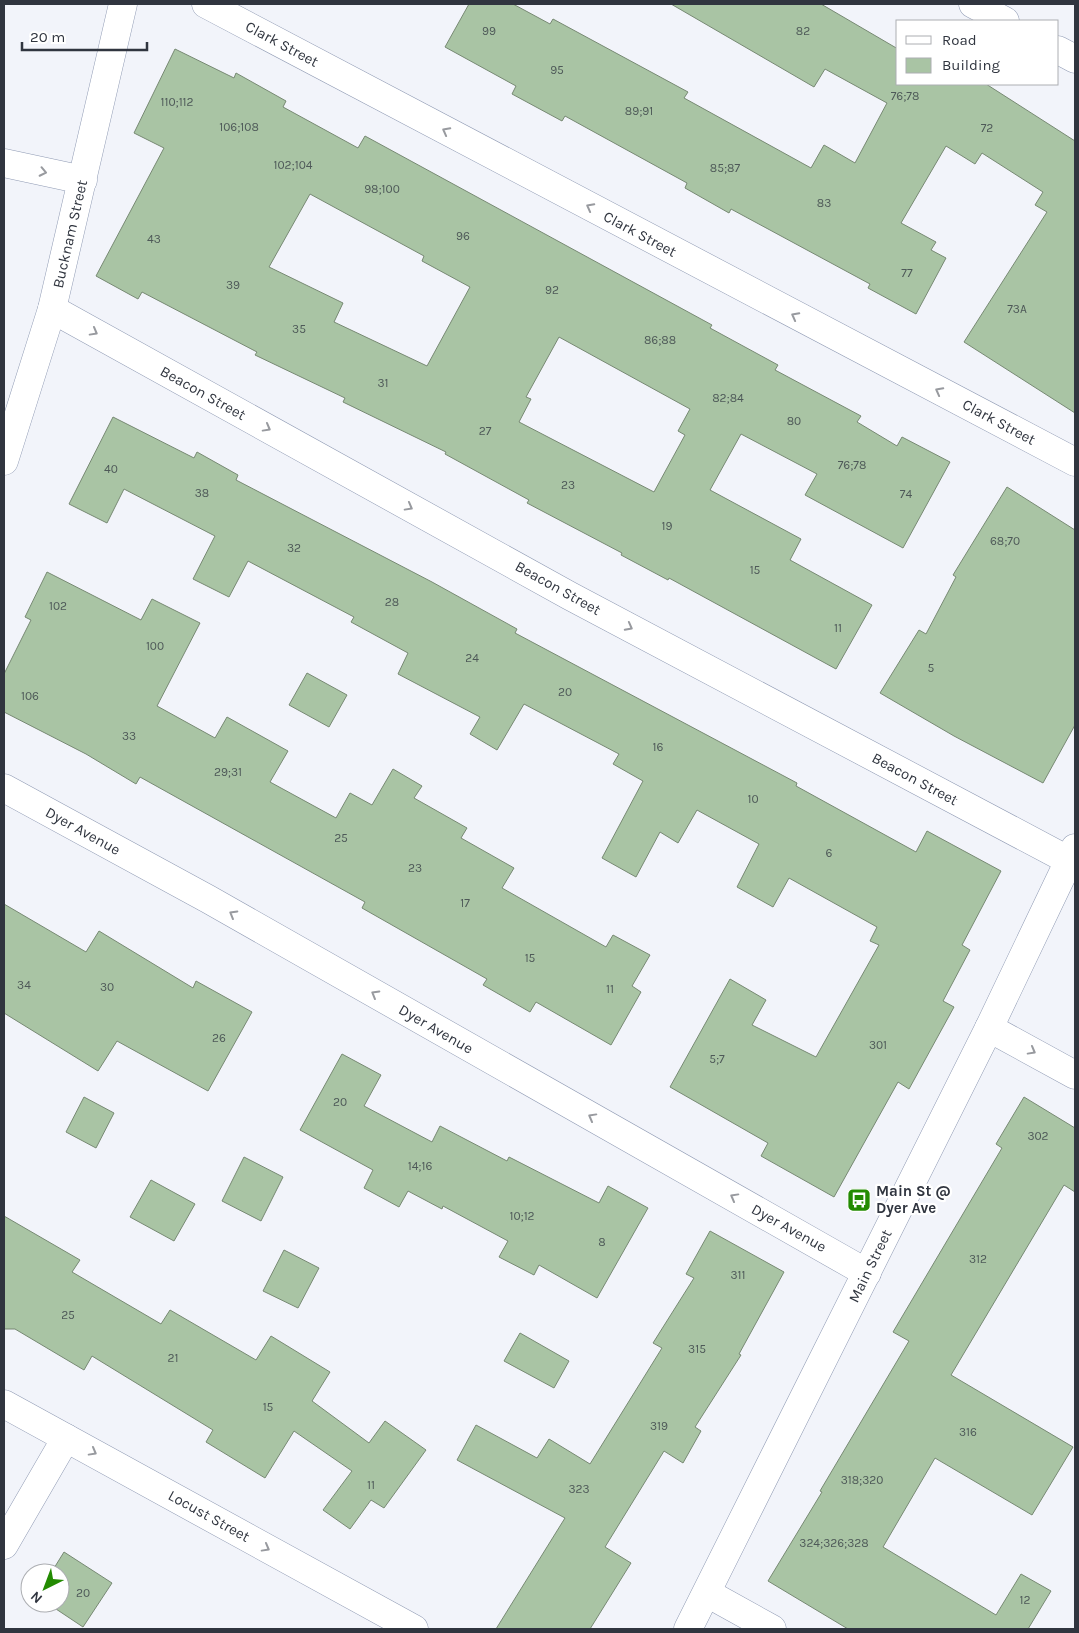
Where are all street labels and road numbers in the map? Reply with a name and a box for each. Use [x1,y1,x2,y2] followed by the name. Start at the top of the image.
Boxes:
[242,17,322,71] street label: Clark Street
[49,178,91,290] street label: Bucknam Street
[600,207,680,261] street label: Clark Street
[157,362,249,424] street label: Beacon Street
[959,395,1039,449] street label: Clark Street
[512,557,604,619] street label: Beacon Street
[869,749,961,809] street label: Beacon Street
[42,803,124,859] street label: Dyer Avenue
[396,1000,476,1058] street label: Dyer Avenue
[748,1200,830,1256] street label: Dyer Avenue
[845,1226,896,1306] street label: Main Street
[165,1486,253,1546] street label: Locust Street

